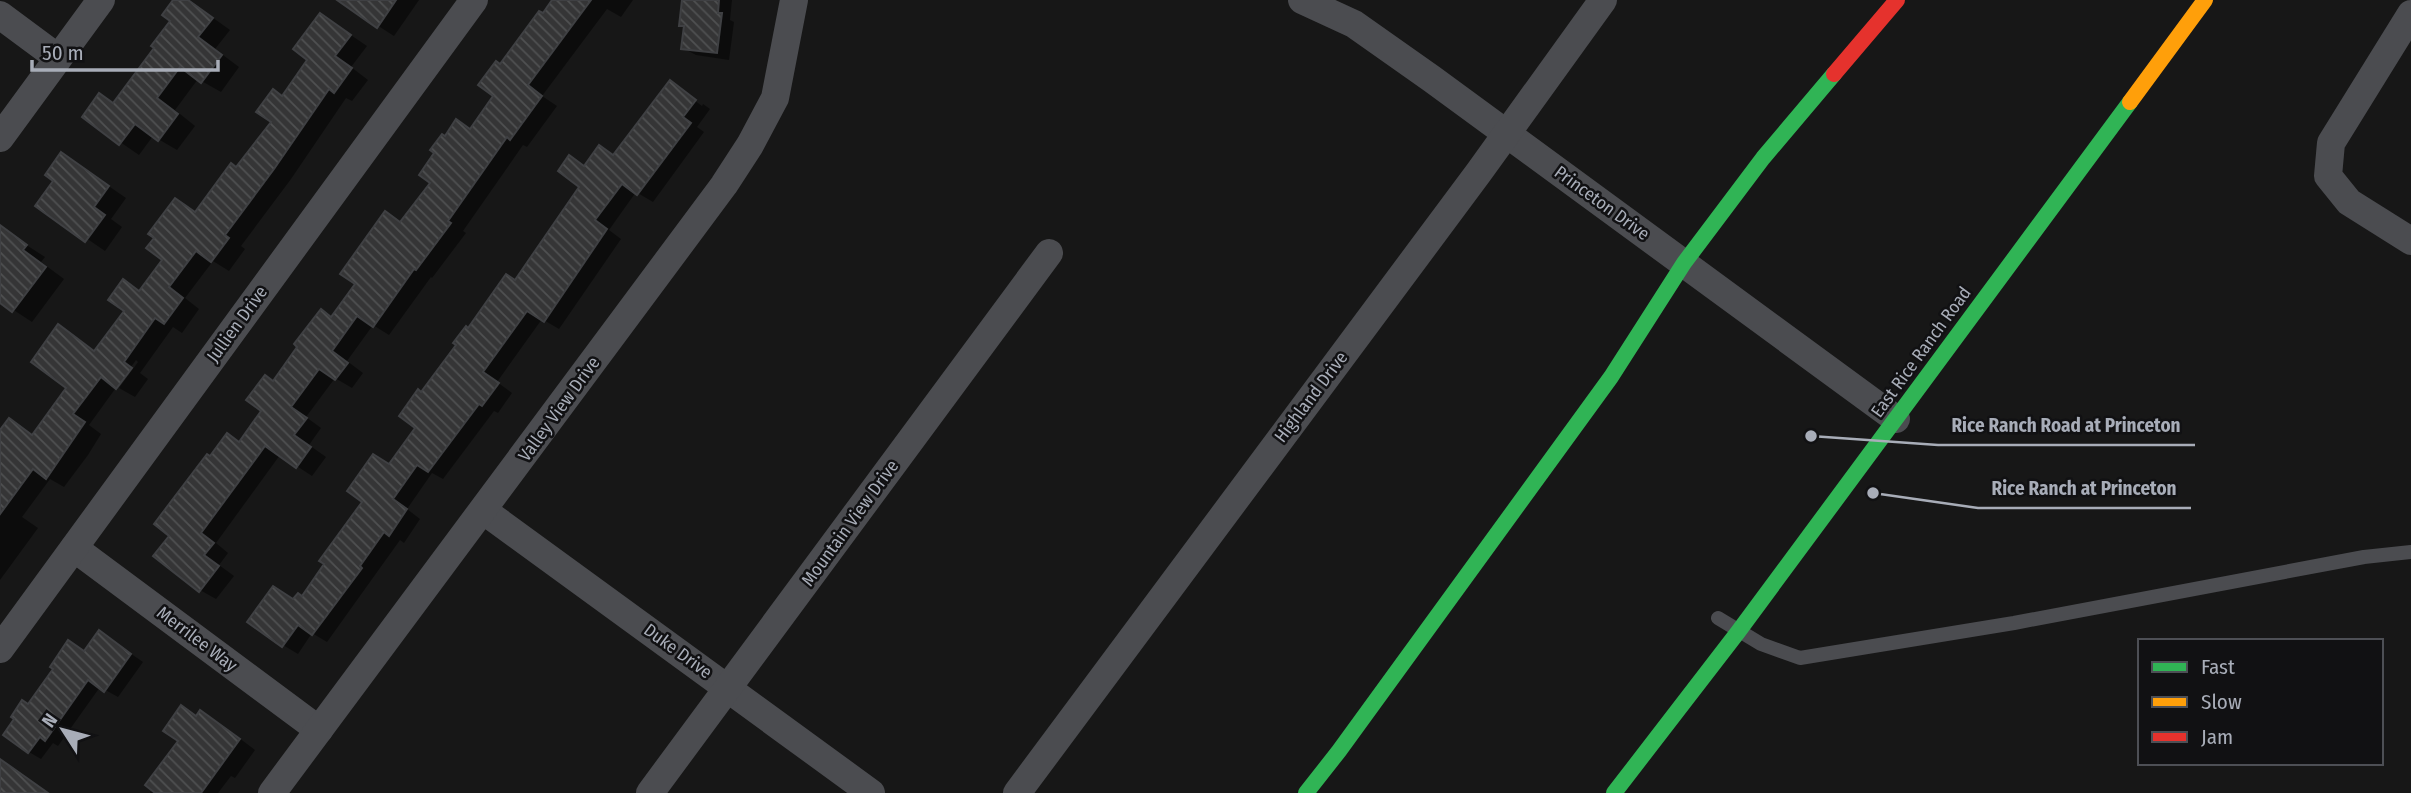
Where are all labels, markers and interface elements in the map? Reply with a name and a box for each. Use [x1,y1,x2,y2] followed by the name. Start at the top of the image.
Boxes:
[32,28,217,72] scale bar
[42,40,84,66] text: 50 m
[1550,161,1654,245] street label: Princeton Drive
[202,281,272,367] street label: Jullien Drive
[1866,282,1976,422] street label: East Rice Ranch Road
[1270,347,1352,447] street label: Highland Drive
[514,352,604,466] street label: Valley View Drive
[1938,405,2195,445] callout: Rice Ranch Road at Princeton
[1951,414,2181,437] text: Rice Ranch Road at Princeton
[797,455,903,590] street label: Mountain View Drive
[1978,468,2191,508] callout: Rice Ranch at Princeton
[1991,477,2177,500] text: Rice Ranch at Princeton
[152,602,242,676] street label: Merrilee Way
[639,619,717,683] street label: Duke Drive
[2138,639,2383,765] legend
[2201,654,2235,680] text: Fast
[2201,689,2242,715] text: Slow
[28,695,98,765] north arrow
[37,709,62,732] text: N
[2201,724,2233,750] text: Jam

